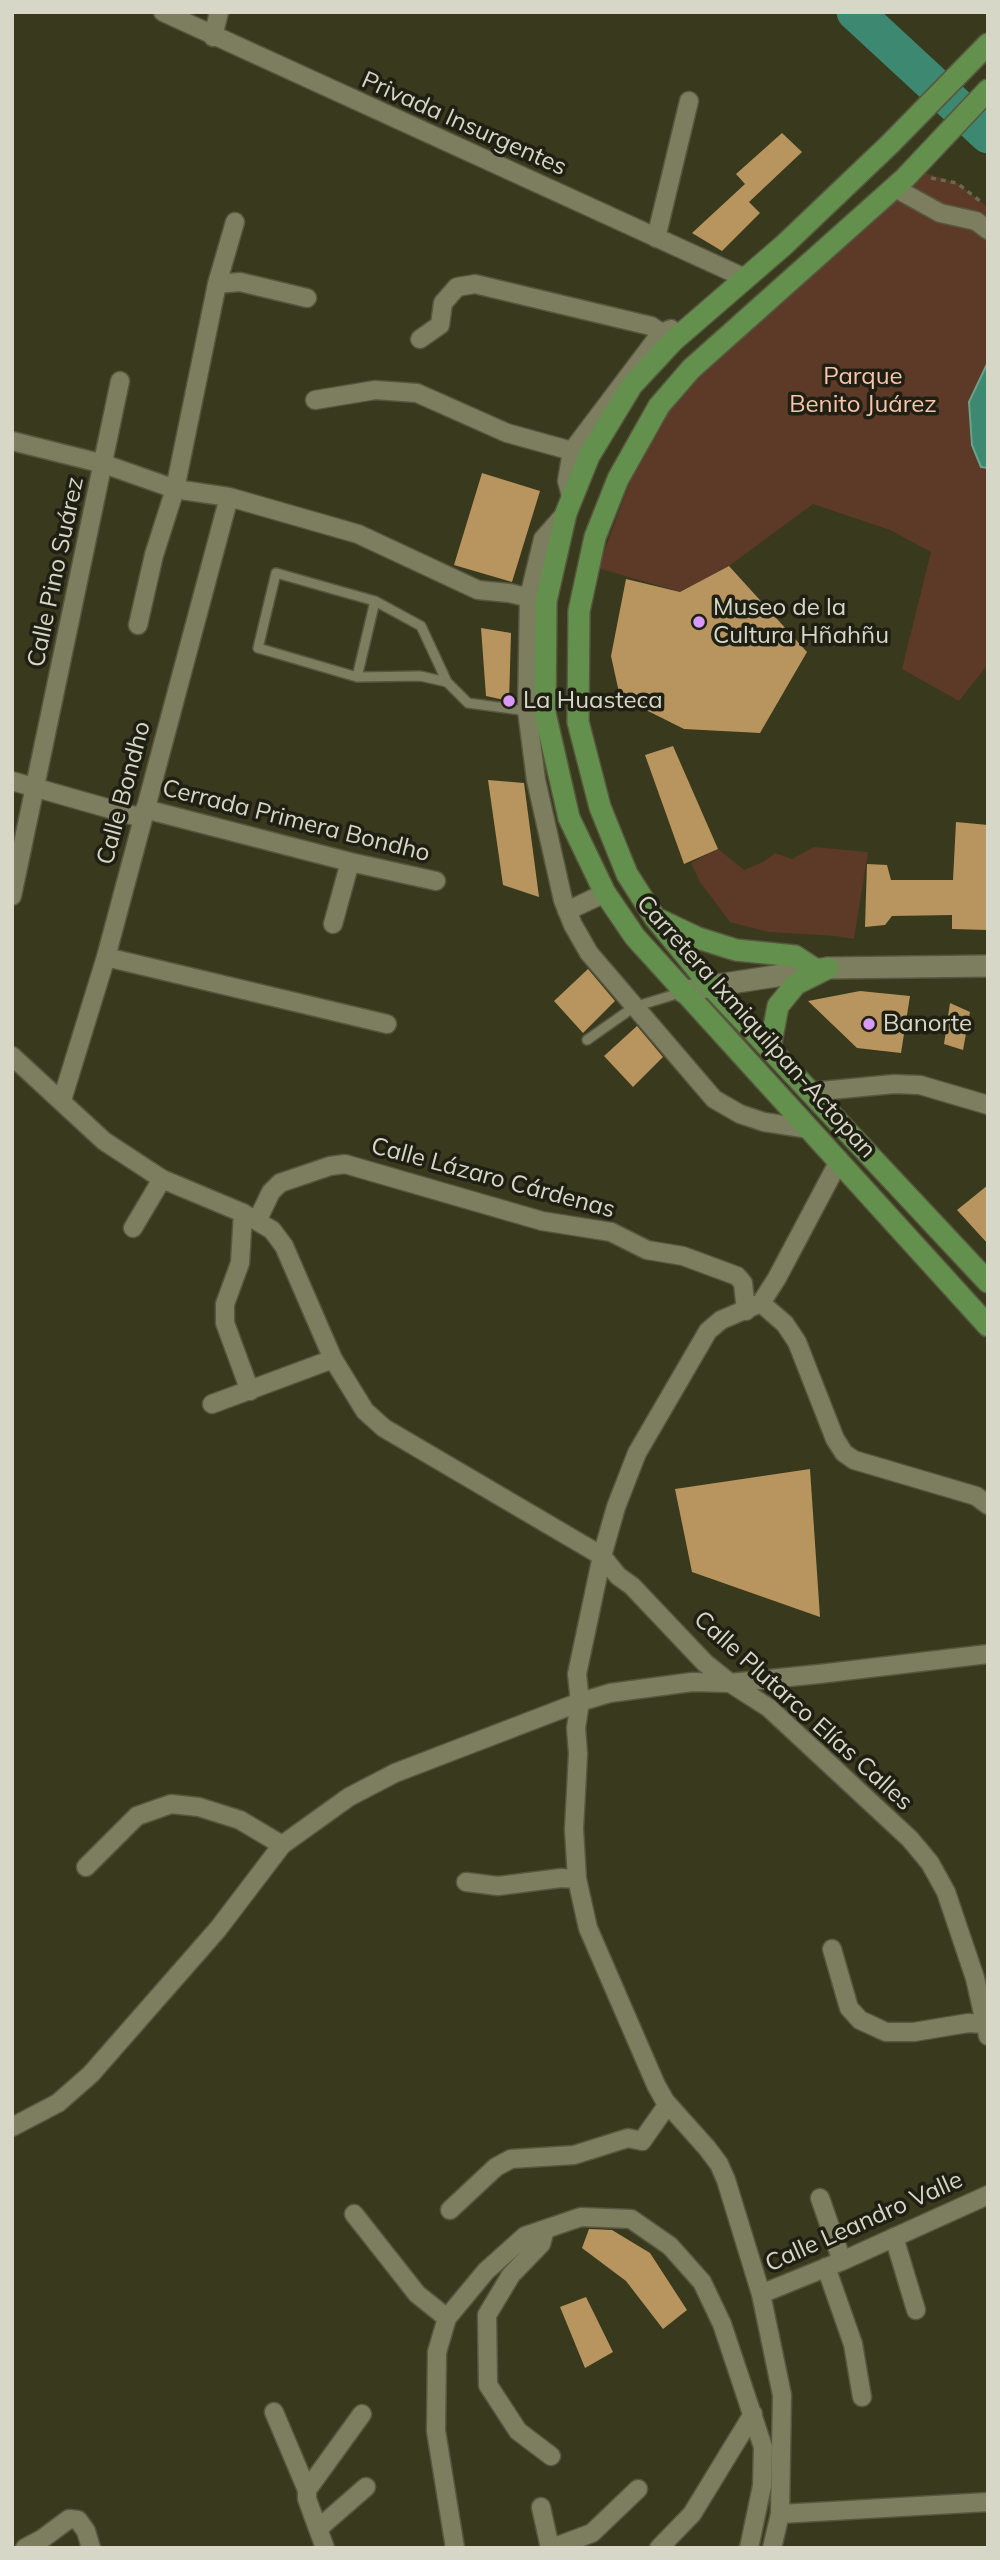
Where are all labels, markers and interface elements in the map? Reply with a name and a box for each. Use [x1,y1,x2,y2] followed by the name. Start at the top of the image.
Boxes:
[357,66,571,182] street label: Privada Insurgentes
[789,363,937,419] park label: Parque Benito Juárez
[22,474,90,670] street label: Calle Pino Suárez
[713,594,889,650] place label: Museo de la Cultura Hñahñu
[691,614,707,630] marker: Museo de la Cultura Hñahñu
[523,687,663,715] place label: La Huasteca
[501,693,517,709] marker: La Huasteca
[91,718,157,868] street label: Calle Bondho
[159,774,433,868] street label: Cerrada Primera Bondho
[630,890,882,1164] street label: Carretera Ixmiquilpan-Actopan
[883,1010,972,1038] place label: Banorte
[861,1016,877,1032] marker: Banorte
[368,1132,618,1224] street label: Calle Lázaro Cárdenas
[688,1605,918,1817] street label: Calle Plutarco Elías Calles
[761,2166,967,2278] street label: Calle Leandro Valle

